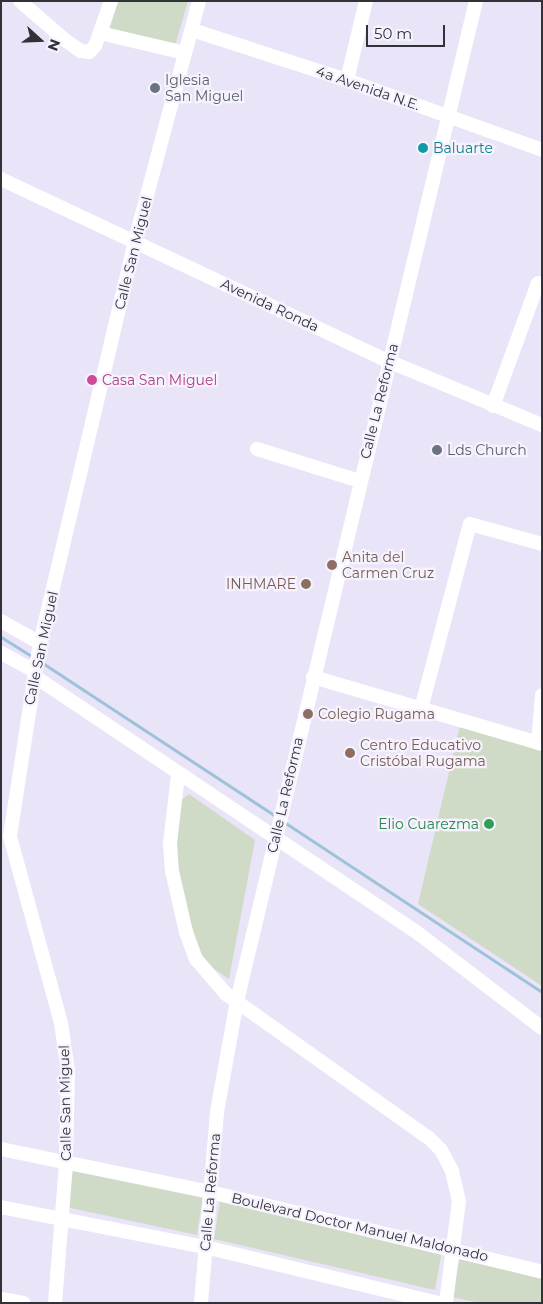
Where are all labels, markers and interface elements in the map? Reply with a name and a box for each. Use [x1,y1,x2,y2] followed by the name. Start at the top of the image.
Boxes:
[15,15,65,65] north arrow
[368,15,447,47] scale bar
[374,24,412,43] text: 50 m
[44,37,64,54] text: N
[314,62,422,114] street label: 4a Avenida N.E.
[165,72,243,104] place label: Iglesia San Miguel
[149,82,161,94] marker: Iglesia San Miguel
[433,140,493,156] place label: Baluarte
[417,142,429,154] marker: Baluarte
[111,195,155,311] street label: Calle San Miguel
[218,275,322,335] street label: Avenida Ronda
[357,341,401,461] street label: Calle La Reforma
[102,372,217,388] place label: Casa San Miguel
[86,374,98,386] marker: Casa San Miguel
[447,442,527,458] place label: Lds Church
[431,444,443,456] marker: Lds Church
[342,549,434,582] place label: Anita del Carmen Cruz
[326,559,338,571] marker: Anita del Carmen Cruz
[226,576,296,592] place label: INHMARE
[300,578,312,590] marker: INHMARE
[21,589,61,707] street label: Calle San Miguel
[318,706,435,722] place label: Colegio Rugama
[302,708,314,720] marker: Colegio Rugama
[263,735,307,855] street label: Calle La Reforma
[360,737,486,770] place label: Centro Educativo Cristóbal Rugama
[344,747,356,759] marker: Centro Educativo Cristóbal Rugama
[378,816,479,832] place label: Elio Cuarezma
[483,818,495,830] marker: Elio Cuarezma
[56,1045,74,1161] street label: Calle San Miguel
[196,1132,224,1252] street label: Calle La Reforma
[230,1189,490,1265] street label: Boulevard Doctor Manuel Maldonado

